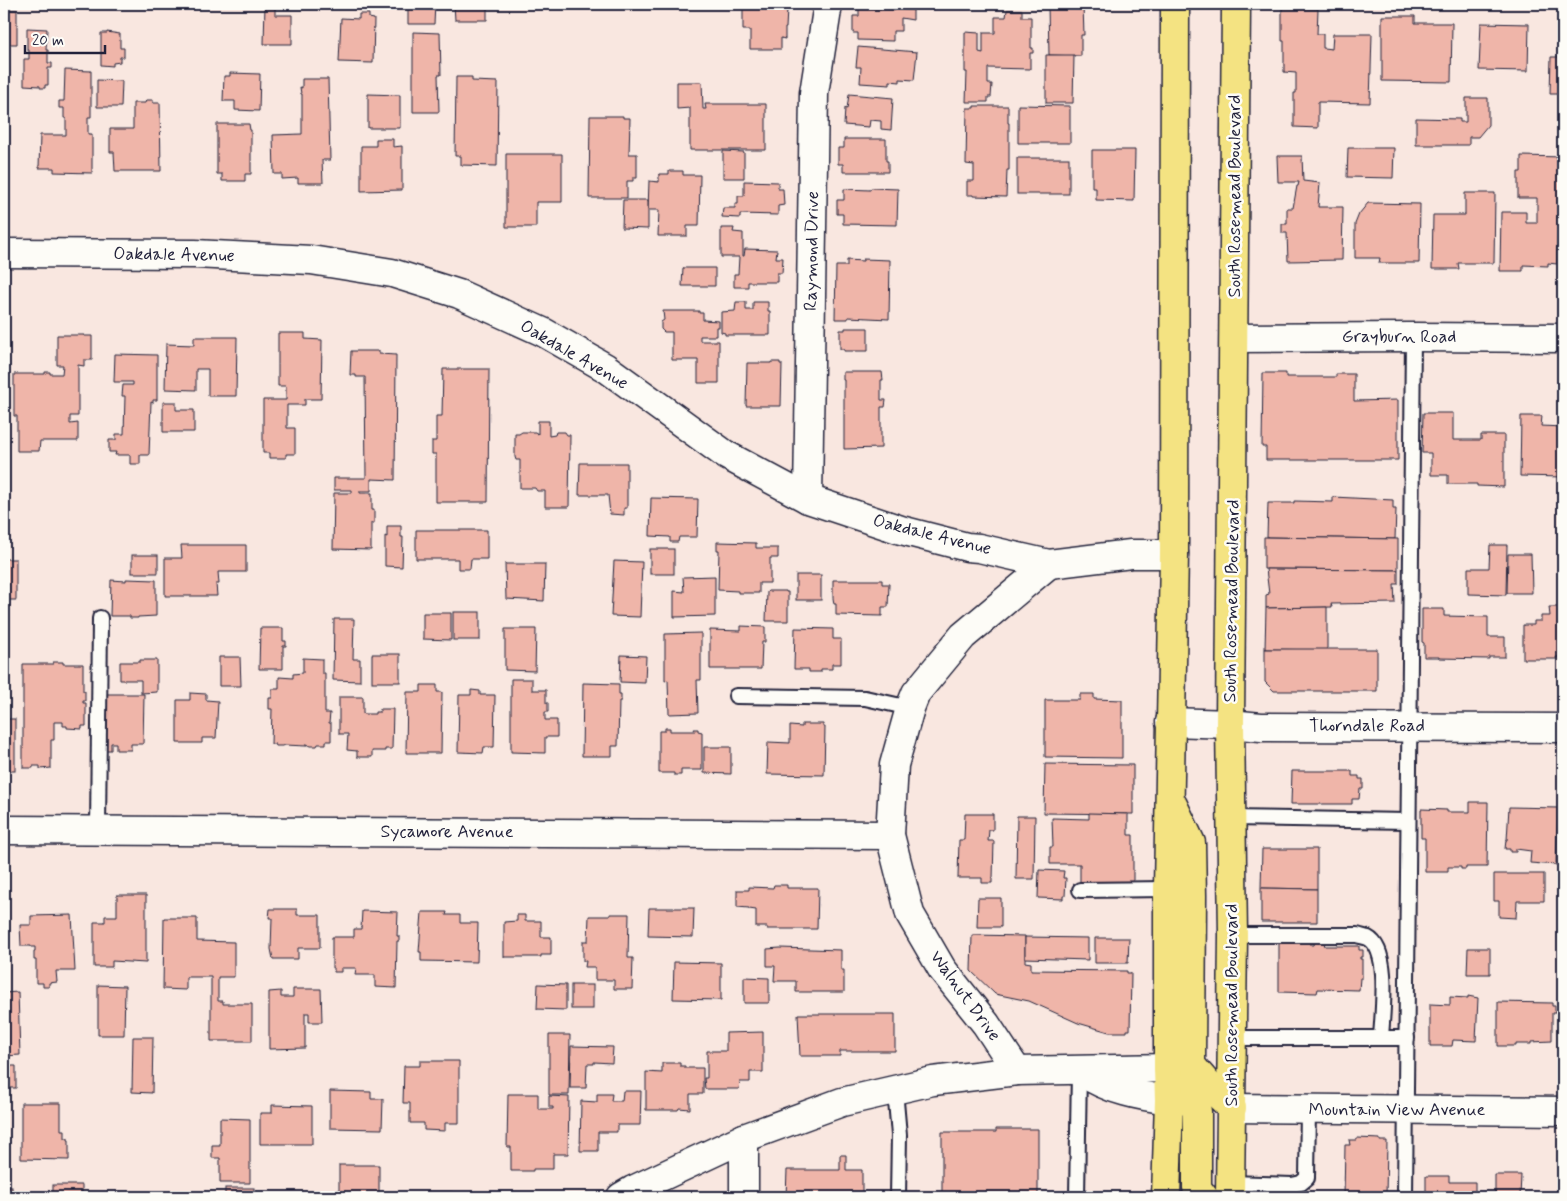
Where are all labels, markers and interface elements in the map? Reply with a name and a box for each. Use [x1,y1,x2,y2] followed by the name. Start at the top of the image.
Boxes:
[25,22,105,54] scale bar
[32,31,64,51] text: 20 m
[1223,95,1247,297] street label: South Rosemead Boulevard
[799,191,825,311] street label: Raymond Drive
[113,242,235,268] street label: Oakdale Avenue
[515,314,633,396] street label: Oakdale Avenue
[1342,325,1456,349] street label: Grayburn Road
[1218,499,1246,703] street label: South Rosemead Boulevard
[870,509,994,561] street label: Oakdale Avenue
[1309,714,1425,738] street label: Thorndale Road
[380,820,514,844] street label: Sycamore Avenue
[1220,904,1244,1106] street label: South Rosemead Boulevard
[924,946,1006,1046] street label: Walnut Drive
[1309,1098,1486,1122] street label: Mountain View Avenue

